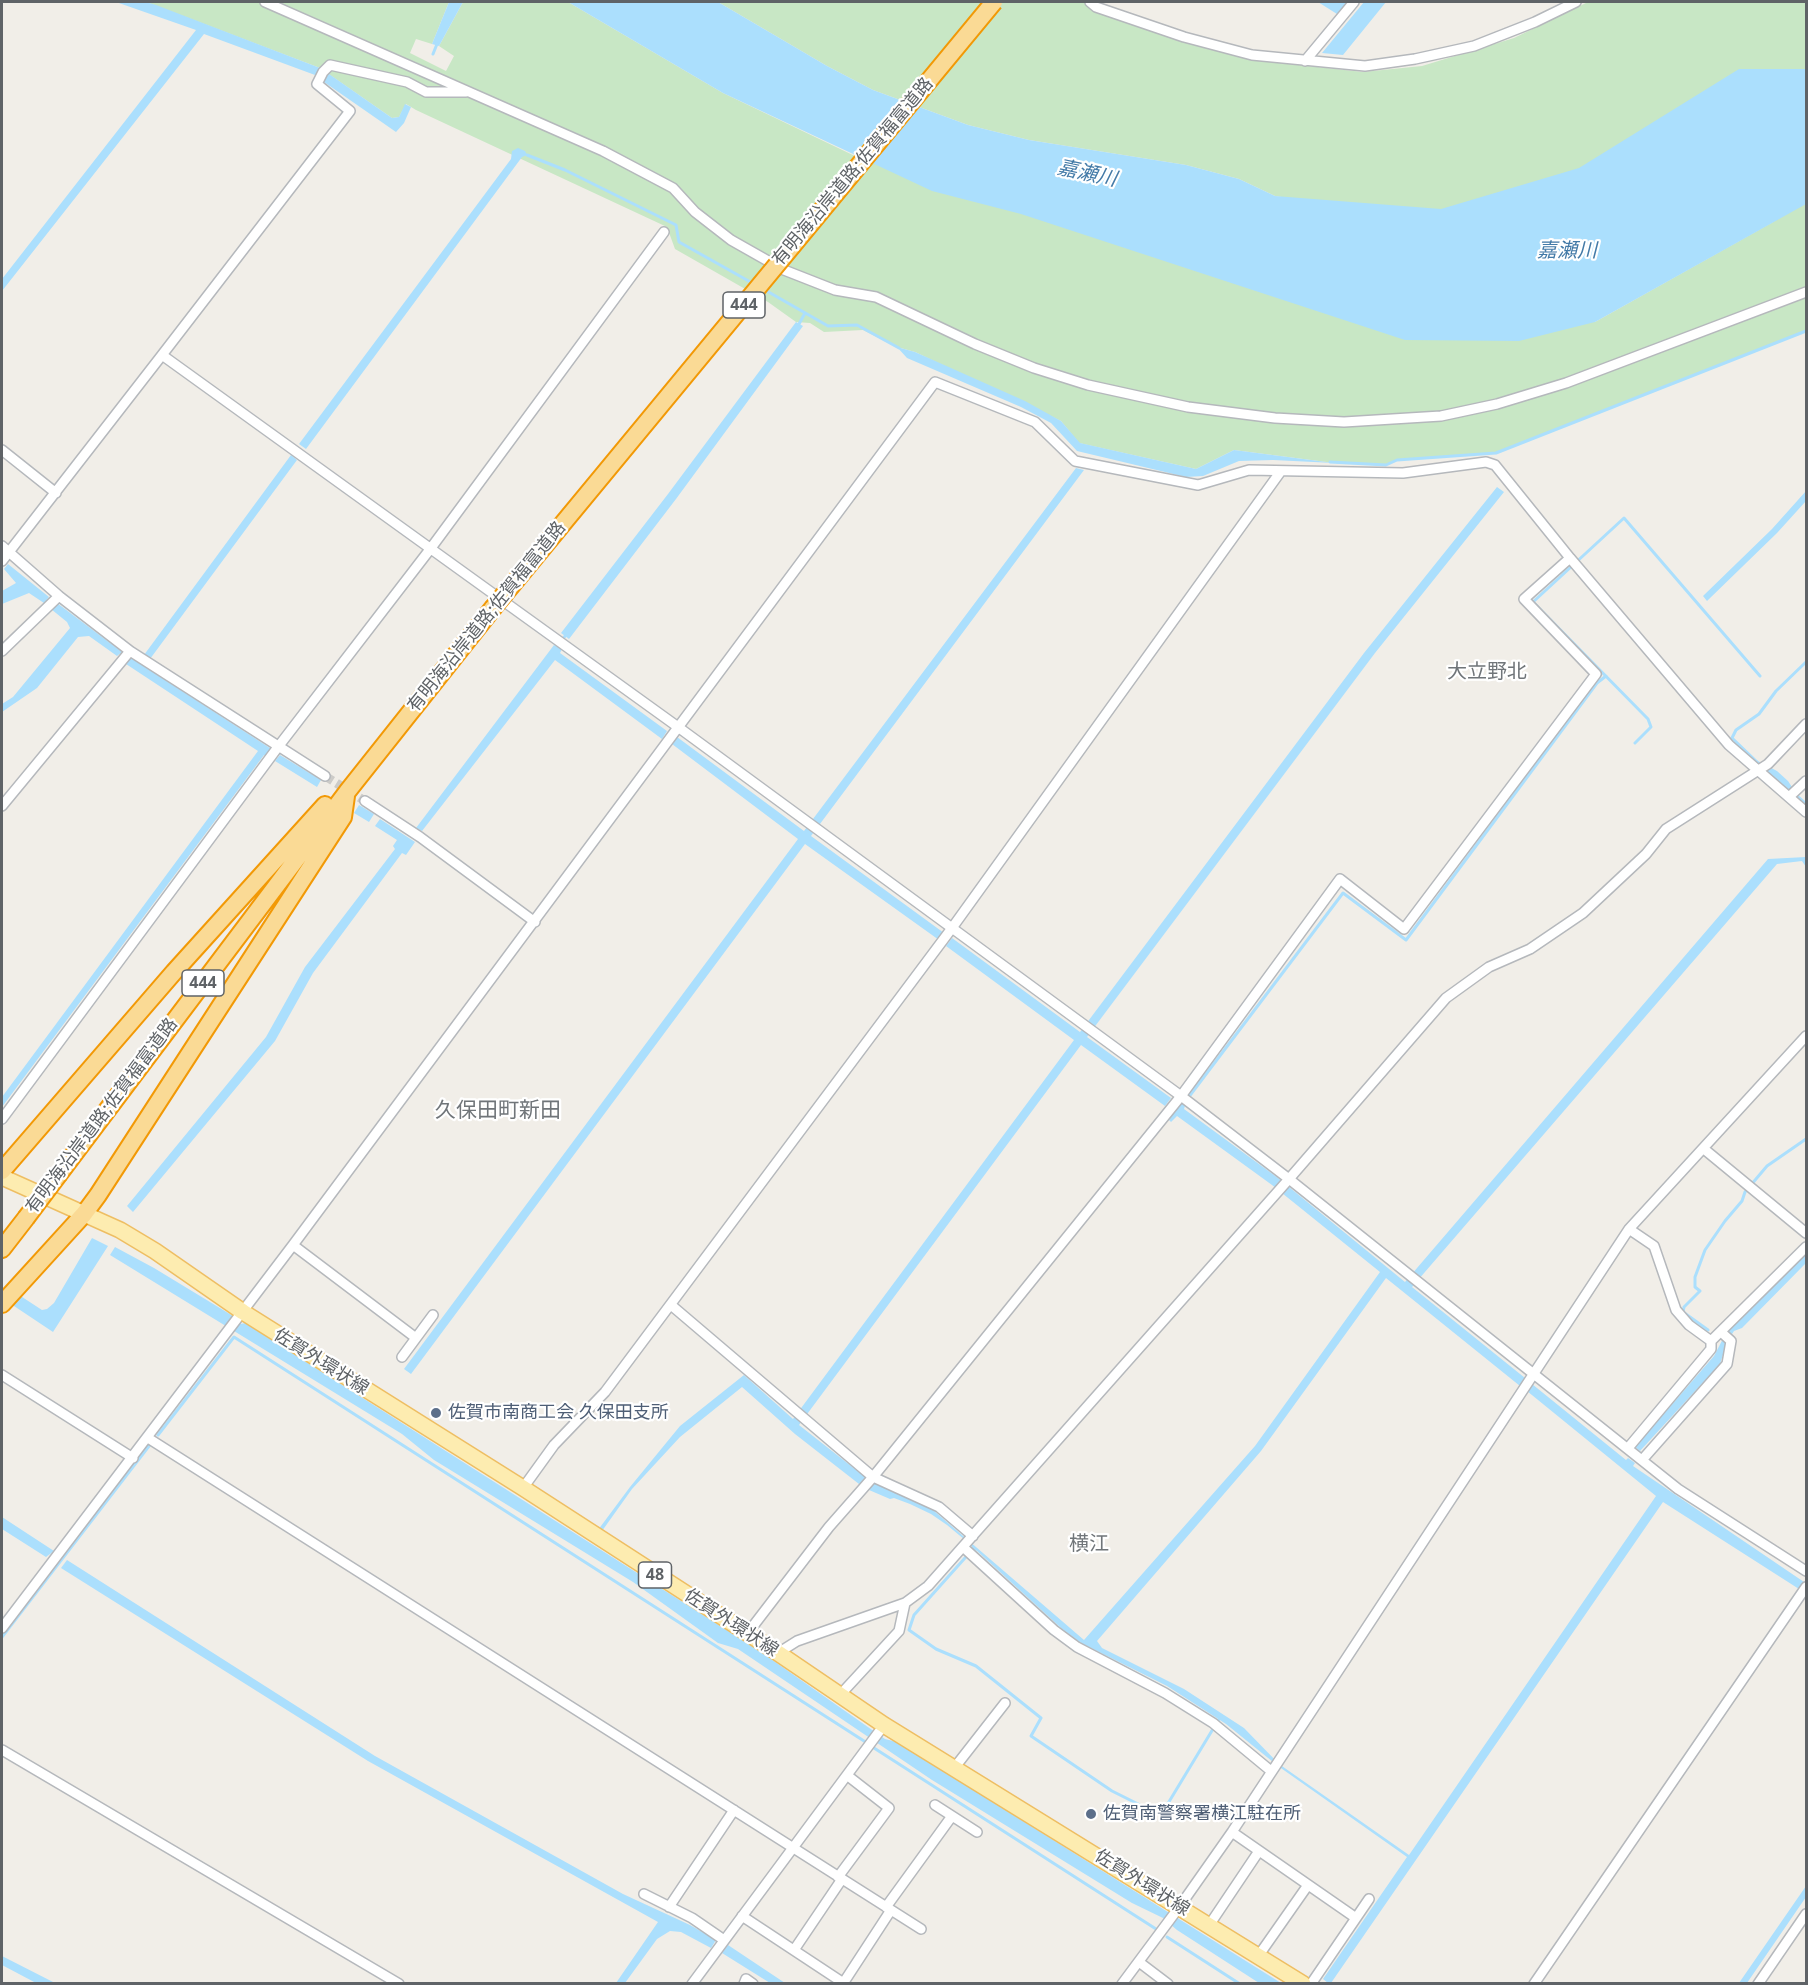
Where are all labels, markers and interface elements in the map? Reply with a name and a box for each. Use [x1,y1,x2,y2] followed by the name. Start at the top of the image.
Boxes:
[768,74,938,270] street label: 有明海沿岸道路;佐賀福富道路
[1055,156,1119,192] water label: 嘉瀬川
[1537,239,1597,263] water label: 嘉瀬川
[723,292,765,318] road number: 444
[403,517,571,717] street label: 有明海沿岸道路;佐賀福富道路
[1447,660,1527,684] district label: 大立野北
[182,970,224,996] road number: 444
[22,1014,182,1218] street label: 有明海沿岸道路;佐賀福富道路
[435,1098,561,1124] district label: 久保田町新田
[269,1324,373,1400] street label: 佐賀外環状線
[448,1402,669,1424] place label: 佐賀市南商工会 久保田支所
[429,1406,443,1420] marker: 佐賀市南商工会 久保田支所
[1069,1532,1109,1556] district label: 横江
[638,1562,672,1588] road number: 48
[680,1585,782,1661] street label: 佐賀外環状線
[1103,1803,1301,1825] place label: 佐賀南警察署横江駐在所
[1084,1807,1098,1821] marker: 佐賀南警察署横江駐在所
[1090,1845,1194,1921] street label: 佐賀外環状線

